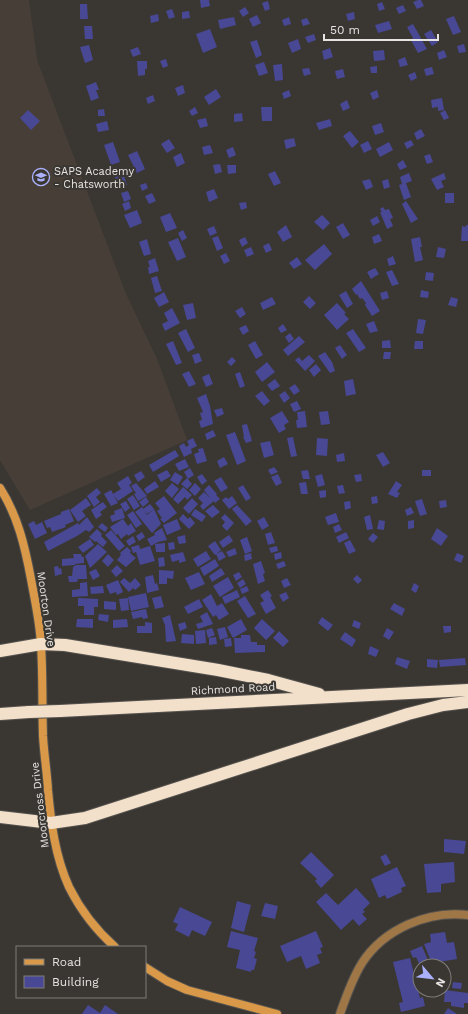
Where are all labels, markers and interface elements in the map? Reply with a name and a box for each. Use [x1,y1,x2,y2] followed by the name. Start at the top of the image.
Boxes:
[324,16,438,42] scale bar
[330,23,360,37] text: 50 m
[54,165,134,191] place label: SAPS Academy - Chatsworth
[31,167,51,187] school or university icon: SAPS Academy - Chatsworth
[34,571,58,647] street label: Moorton Drive
[190,680,276,698] street label: Richmond Road
[28,761,52,849] street label: Moorcross Drive
[16,946,146,998] legend
[52,955,81,969] text: Road
[412,958,452,998] north arrow
[52,975,99,989] text: Building
[433,976,448,989] text: N

